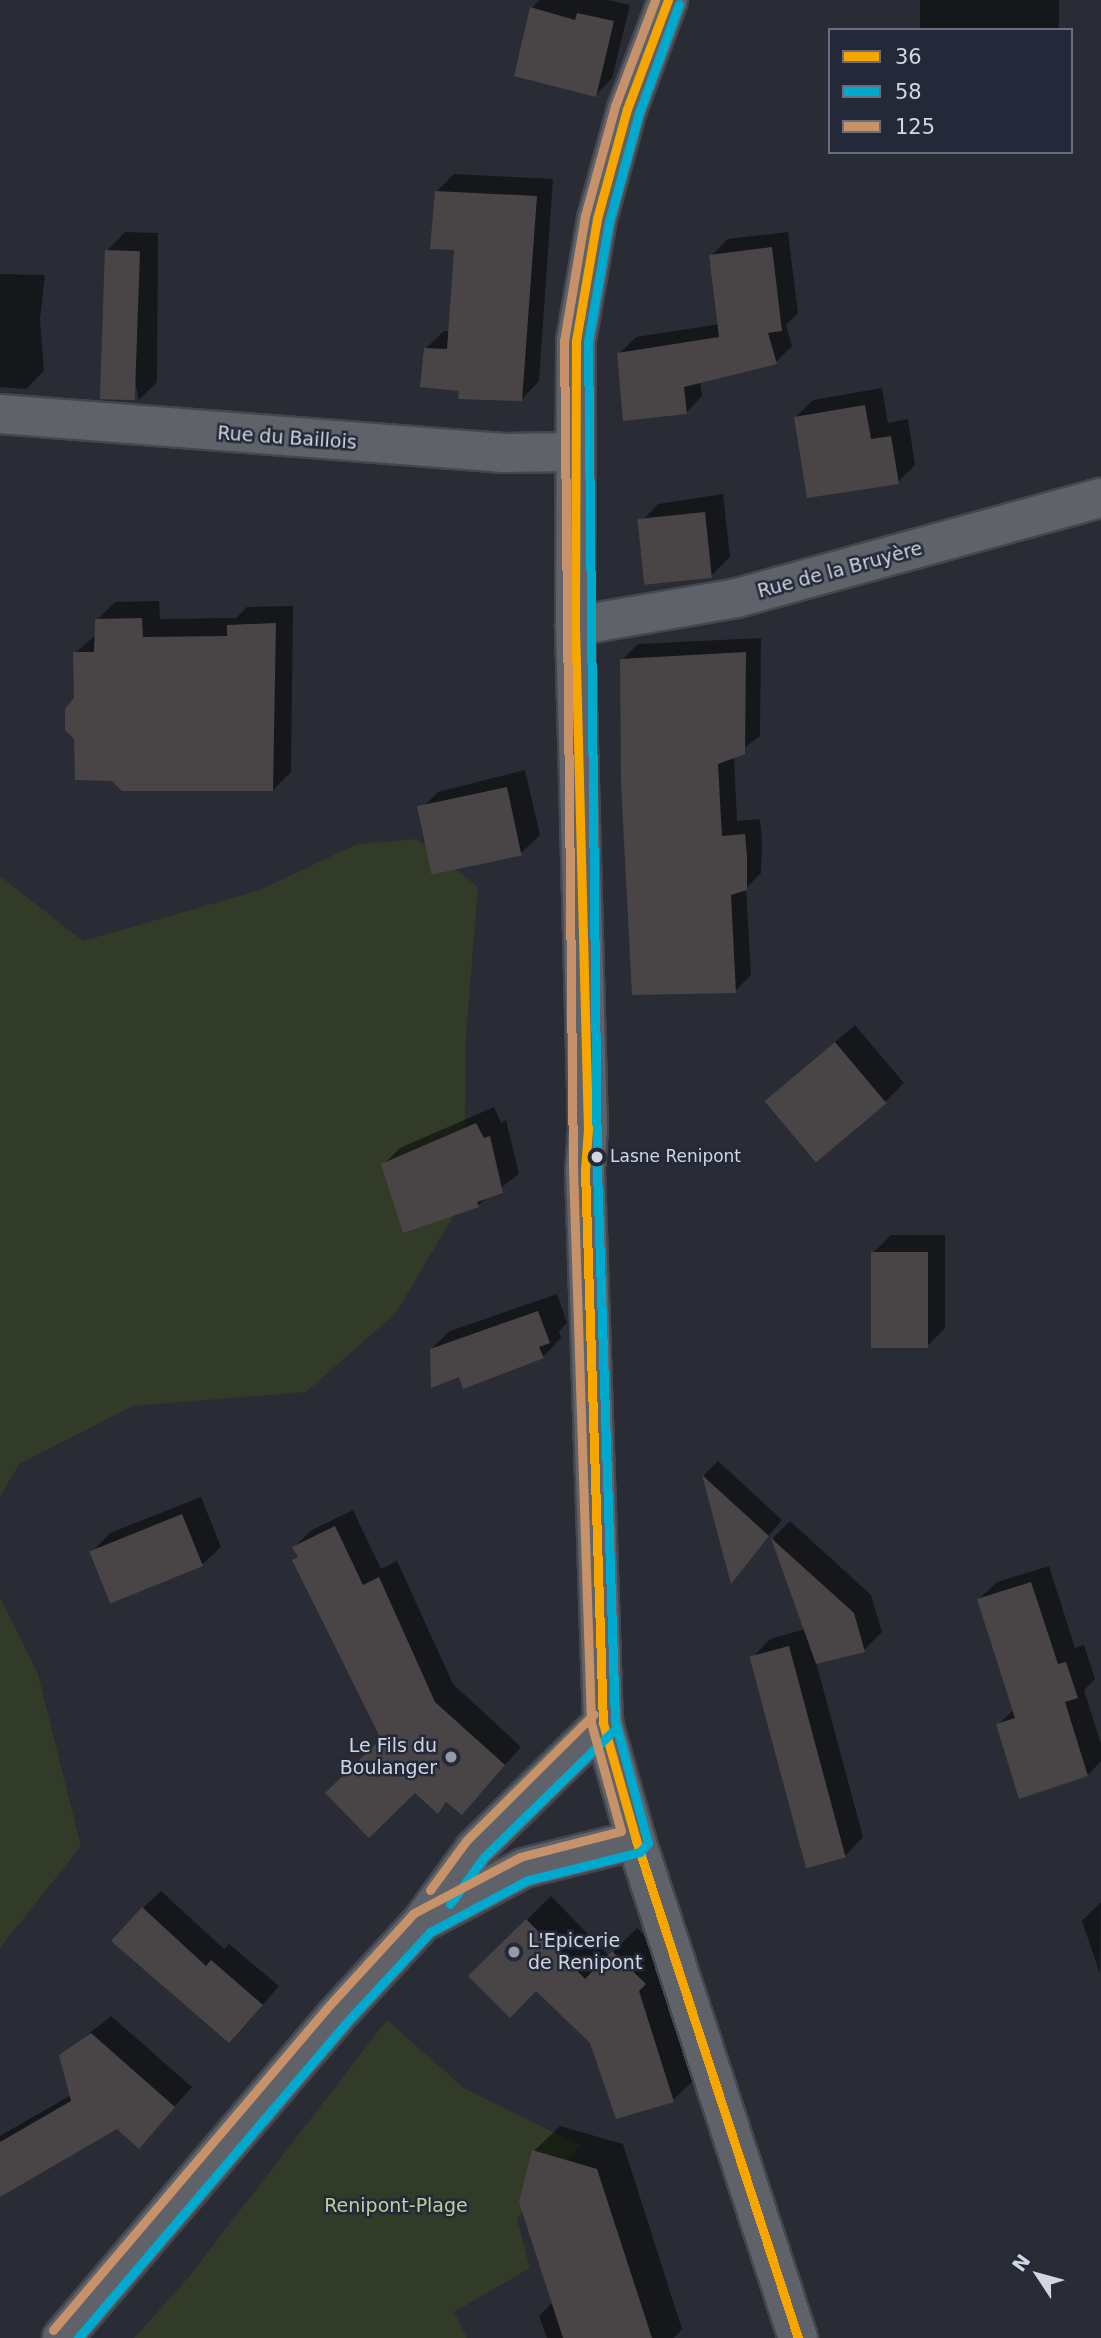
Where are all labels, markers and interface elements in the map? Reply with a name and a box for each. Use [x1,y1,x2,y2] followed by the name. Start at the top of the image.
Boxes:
[828,28,1073,154] legend
[895,45,922,69] text: 36
[895,80,922,104] text: 58
[895,115,935,139] text: 125
[217,422,357,454] street label: Rue du Baillois
[755,537,925,603] street label: Rue de la Bruyère
[610,1147,741,1167] place label: Lasne Renipont
[590,1150,604,1164] marker: Lasne Renipont
[340,1735,437,1779] place label: Le Fils du Boulanger
[443,1749,459,1765] marker: Le Fils du Boulanger
[528,1930,642,1974] place label: L'Epicerie de Renipont
[506,1944,522,1960] marker: L'Epicerie de Renipont
[324,2195,468,2217] park label: Renipont-Plage
[1003,2240,1073,2310] north arrow
[1007,2250,1035,2276] text: N

